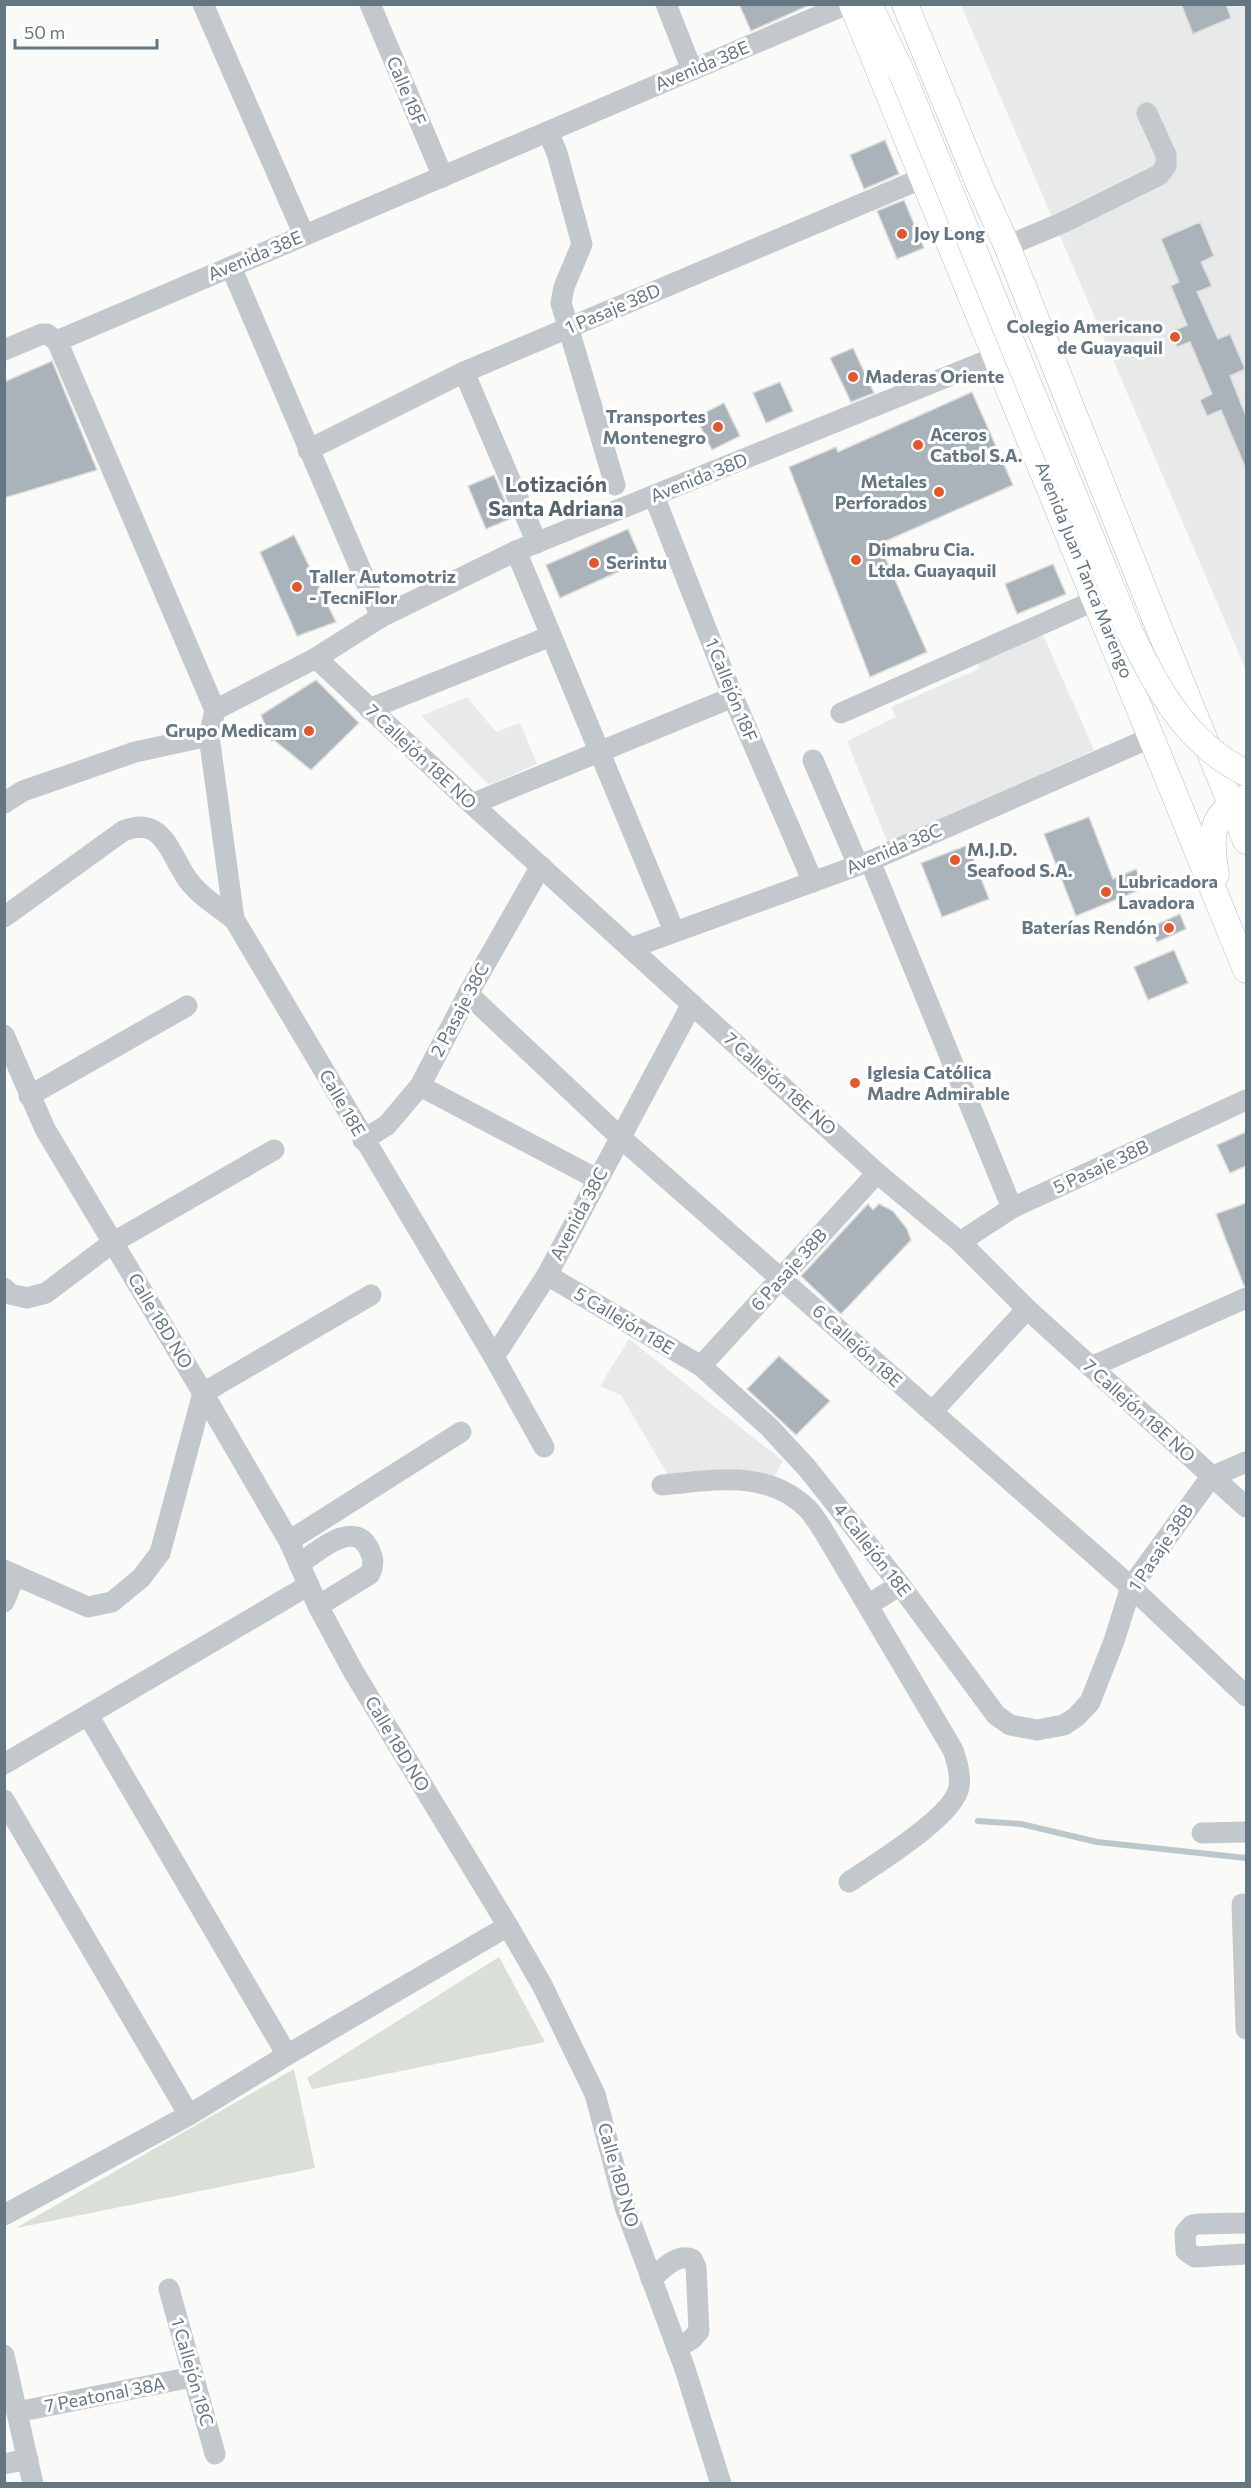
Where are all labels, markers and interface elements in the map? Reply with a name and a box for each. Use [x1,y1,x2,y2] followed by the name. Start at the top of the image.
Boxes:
[15,12,158,50] scale bar
[24,21,65,43] text: 50 m
[651,35,752,95] street label: Avenida 38E
[383,53,431,128] street label: Calle 18F
[914,222,985,244] place label: Joy Long
[204,225,305,285] street label: Avenida 38E
[895,227,909,241] marker: Joy Long
[562,278,664,338] street label: 1 Pasaje 38D
[1007,315,1163,358] place label: Colegio Americano de Guayaquil
[1168,330,1182,344] marker: Colegio Americano de Guayaquil
[865,365,1004,387] place label: Maderas Oriente
[846,370,860,384] marker: Maderas Oriente
[603,405,706,448] place label: Transportes Montenegro
[711,420,725,434] marker: Transportes Montenegro
[930,423,1023,466] place label: Aceros Catbol S.A.
[911,438,925,452] marker: Aceros Catbol S.A.
[647,448,750,507] street label: Avenida 38D
[1031,458,1139,681] street label: Avenida Juan Tanca Marengo
[835,470,927,513] place label: Metales Perforados
[488,471,624,520] district label: Lotización Santa Adriana
[932,485,946,499] marker: Metales Perforados
[868,538,996,581] place label: Dimabru Cia. Ltda. Guayaquil
[606,551,667,573] place label: Serintu
[849,553,863,567] marker: Dimabru Cia. Ltda. Guayaquil
[587,556,601,570] marker: Serintu
[309,565,456,608] place label: Taller Automotriz - TecniFlor
[290,580,304,594] marker: Taller Automotriz - TecniFlor
[701,635,763,745] street label: 1 Callejón 18F
[362,699,482,813] street label: 7 Callejón 18E NO
[165,719,297,741] place label: Grupo Medicam
[302,724,316,738] marker: Grupo Medicam
[842,818,945,878] street label: Avenida 38C
[967,838,1073,881] place label: M.J.D. Seafood S.A.
[948,853,962,867] marker: M.J.D. Seafood S.A.
[1118,870,1218,913] place label: Lubricadora Lavadora
[1099,885,1113,899] marker: Lubricadora Lavadora
[1021,916,1157,938] place label: Baterías Rendón
[1162,921,1176,935] marker: Baterías Rendón
[425,959,493,1060] street label: 2 Pasaje 38C
[720,1027,841,1139] street label: 7 Callejón 18E NO
[867,1061,1010,1104] place label: Iglesia Católica Madre Admirable
[315,1065,371,1140] street label: Calle 18E
[848,1076,862,1090] marker: Iglesia Católica Madre Admirable
[1050,1134,1152,1198] street label: 5 Pasaje 38B
[544,1163,612,1264] street label: Avenida 38C
[746,1224,831,1315] street label: 6 Pasaje 38B
[124,1269,198,1372] street label: Calle 18D NO
[571,1282,678,1359] street label: 5 Callejón 18E
[808,1299,907,1391] street label: 6 Callejón 18E
[1079,1354,1200,1466] street label: 7 Callejón 18E NO
[829,1498,916,1601] street label: 4 Callejón 18E
[1123,1500,1197,1595] street label: 1 Pasaje 38B
[361,1692,435,1795] street label: Calle 18D NO
[594,2120,644,2229] street label: Calle 18D NO
[167,2315,219,2428] street label: 1 Callejón 18C
[43,2372,167,2416] street label: 7 Peatonal 38A

